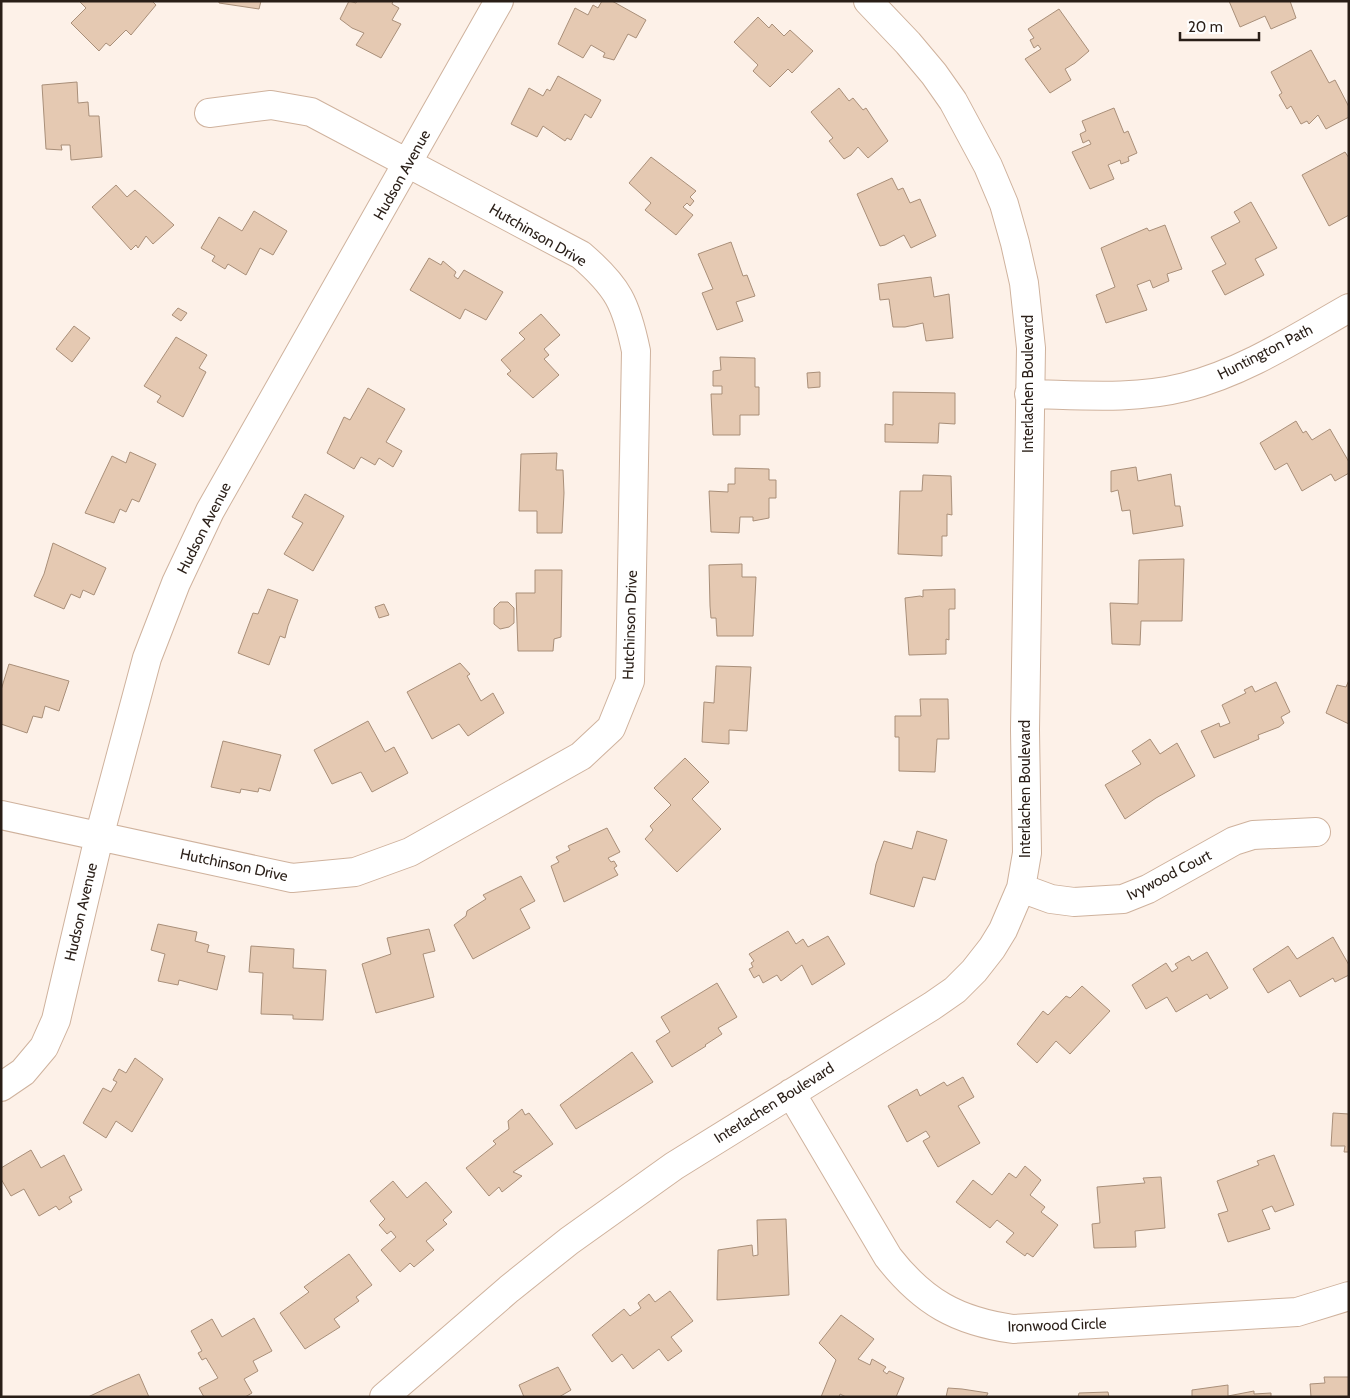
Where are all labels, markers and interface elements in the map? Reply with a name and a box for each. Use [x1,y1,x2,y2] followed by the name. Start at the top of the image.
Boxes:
[1180,10,1259,42] scale bar
[1188,18,1223,36] text: 20 m
[370,126,434,223] street label: Hudson Avenue
[486,200,590,270] street label: Hutchinson Drive
[1019,315,1037,453] street label: Interlachen Boulevard
[1214,320,1316,384] street label: Huntington Path
[173,479,235,577] street label: Hudson Avenue
[619,570,641,680] street label: Hutchinson Drive
[1016,720,1034,858] street label: Interlachen Boulevard
[178,845,290,885] street label: Hutchinson Drive
[1124,846,1214,904] street label: Ivywood Court
[61,861,101,963] street label: Hudson Avenue
[711,1059,837,1147] street label: Interlachen Boulevard
[1007,1314,1107,1336] street label: Ironwood Circle

